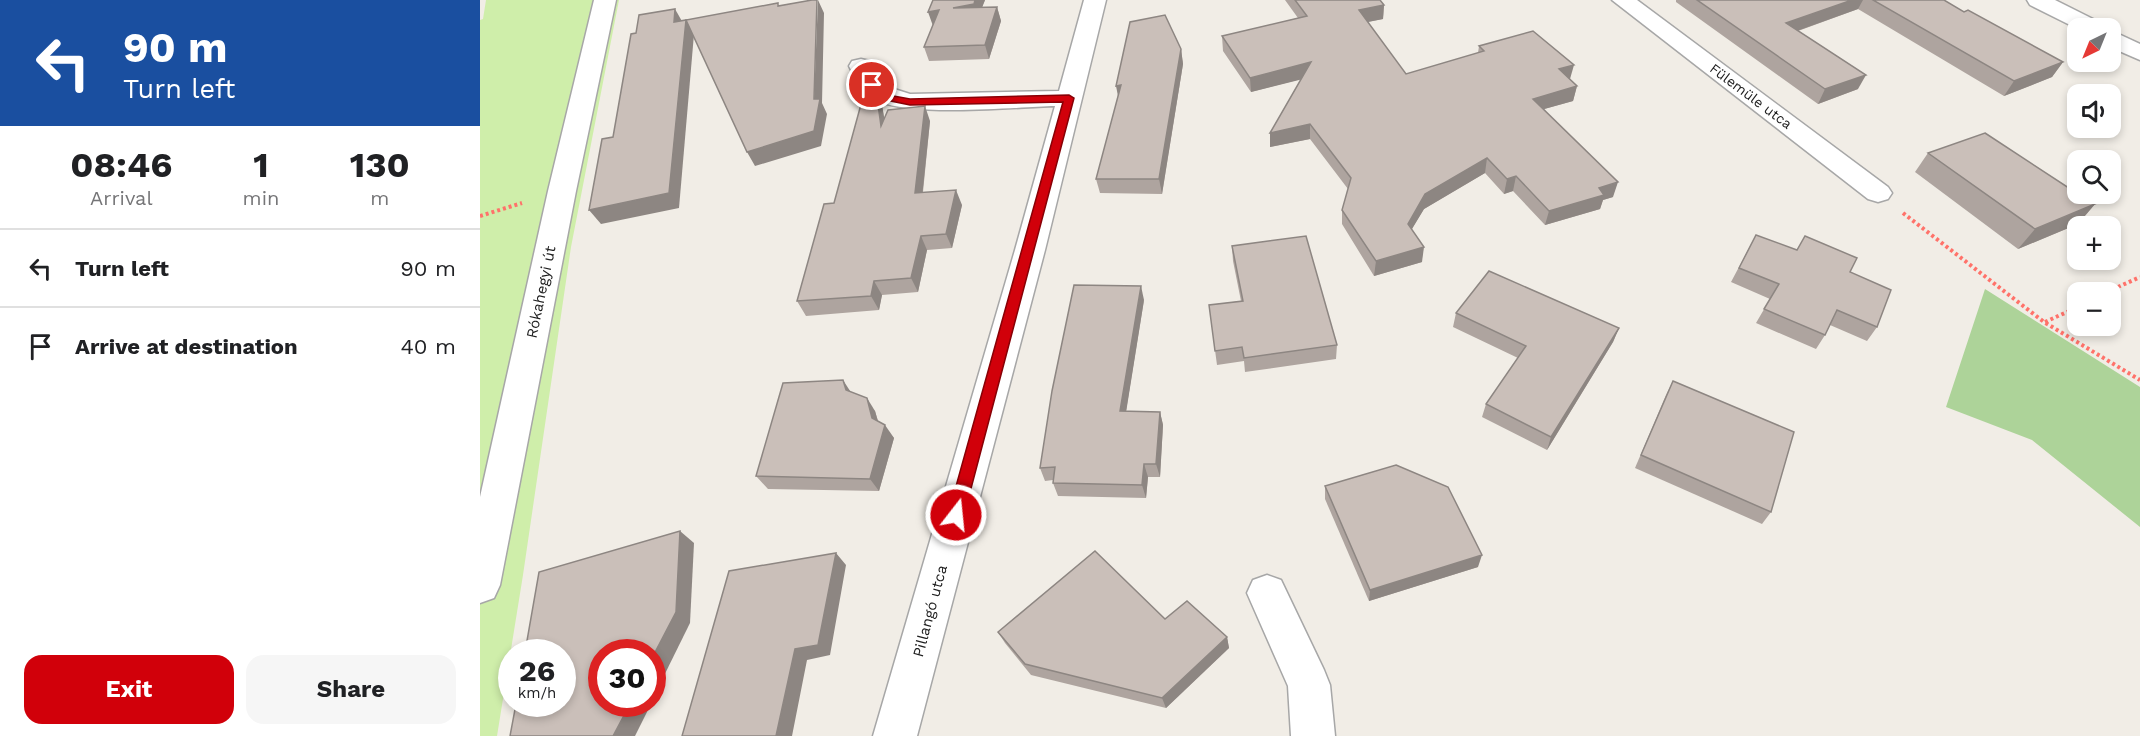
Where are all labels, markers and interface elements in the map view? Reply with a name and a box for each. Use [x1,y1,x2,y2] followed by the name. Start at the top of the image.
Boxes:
[2067,18,2121,72] north arrow
[2067,18,2121,336] map controls
[123,23,227,72] text: 90 m
[24,24,102,102] icon: left
[846,59,897,110] pin
[1707,60,1795,132] street label: Fülemüle utca
[855,68,888,101] icon: arrive
[123,73,235,105] text: Turn left
[2067,84,2121,138] button: sound
[70,144,172,186] text: 08:46
[253,144,269,186] text: 1
[350,144,410,186] text: 130
[2067,150,2121,204] button: search
[90,186,153,210] text: Arrival
[243,186,279,210] text: min
[370,186,389,210] text: m
[2067,216,2121,270] button: +
[522,244,560,340] street label: Rókahegyi út
[24,252,57,285] icon: left
[75,256,169,281] text: Turn left
[400,256,456,281] text: 90 m
[2067,282,2121,336] button: −
[24,330,57,363] icon: arrive
[75,334,298,359] text: Arrive at destination
[400,334,456,359] text: 40 m
[924,483,988,547] position arrow
[909,562,951,659] street label: Pillangó utca
[588,639,666,717] speed limit sign: 30
[519,653,555,688] text: 26
[24,655,234,724] button: Exit
[246,655,456,724] button: Share
[518,684,556,702] text: km/h

